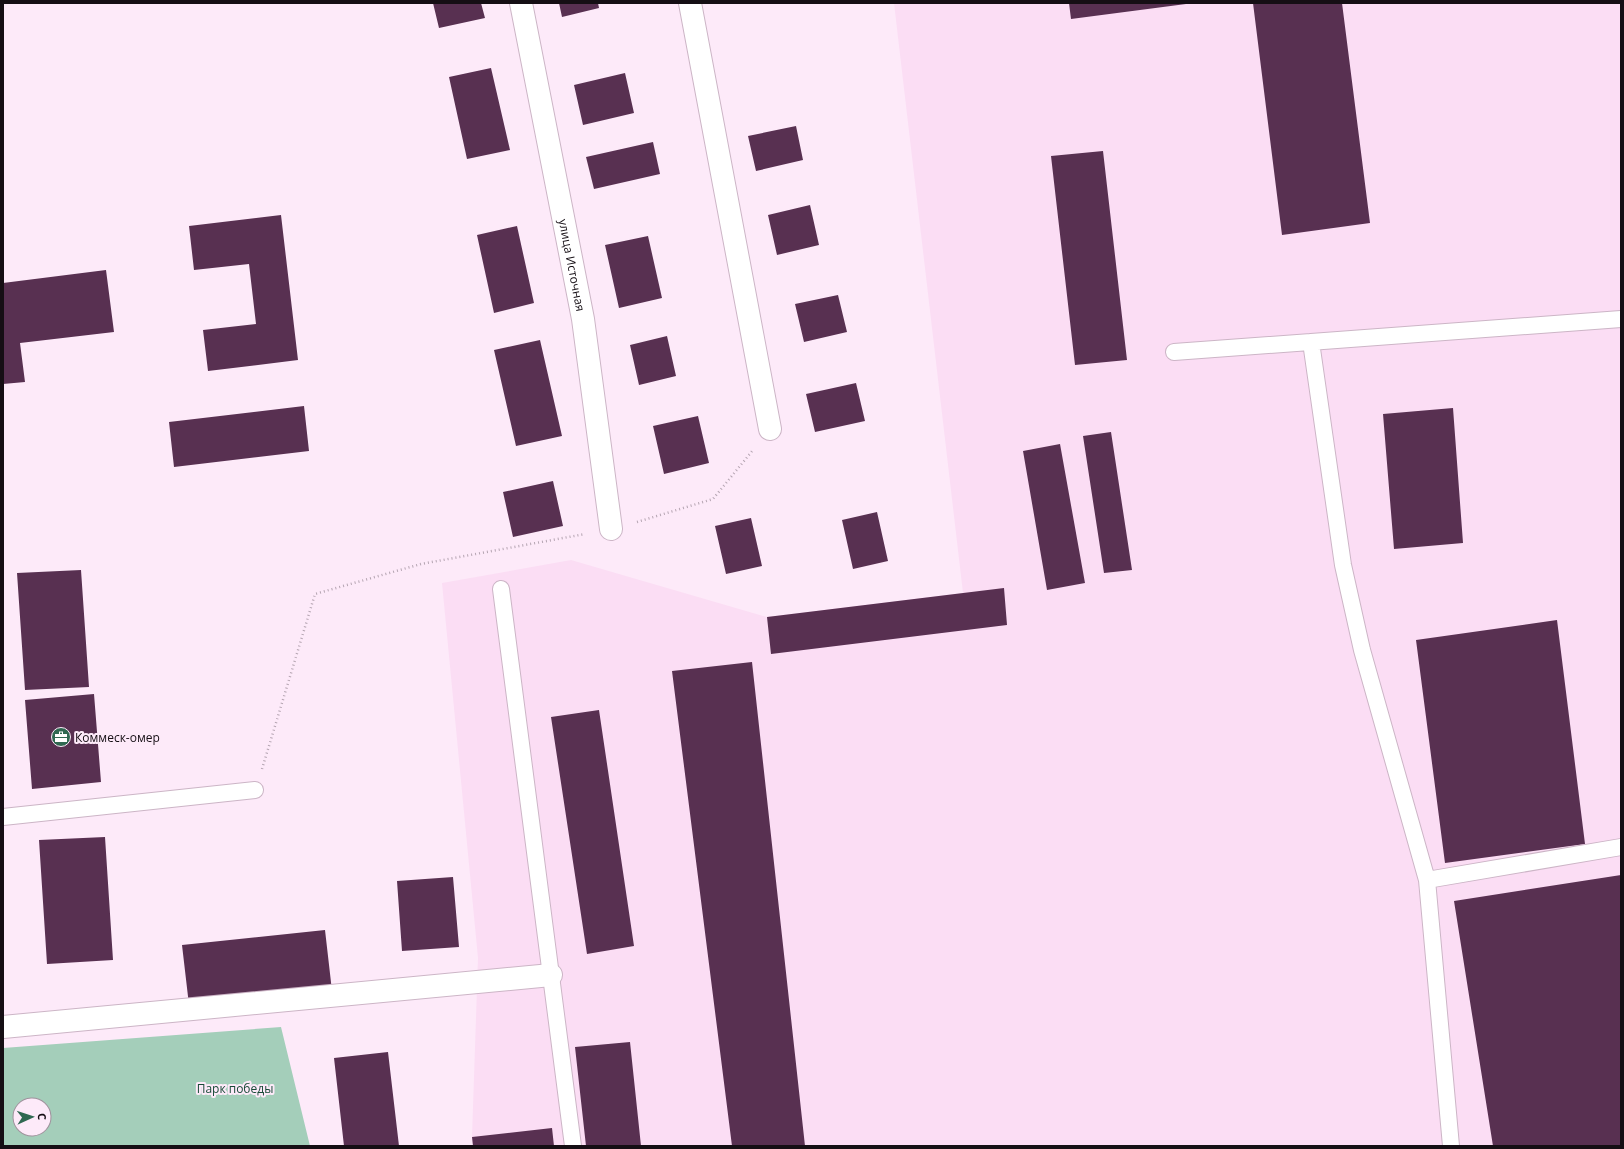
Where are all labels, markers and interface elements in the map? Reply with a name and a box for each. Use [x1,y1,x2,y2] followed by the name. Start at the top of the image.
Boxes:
[555,217,590,313] street label: улица Источная
[50,726,72,748] office icon: Коммеск-омер
[75,729,160,746] place label: Коммеск-омер
[197,1080,273,1097] park label: Парк победы
[12,1097,52,1137] north arrow
[35,1113,50,1120] text: С

